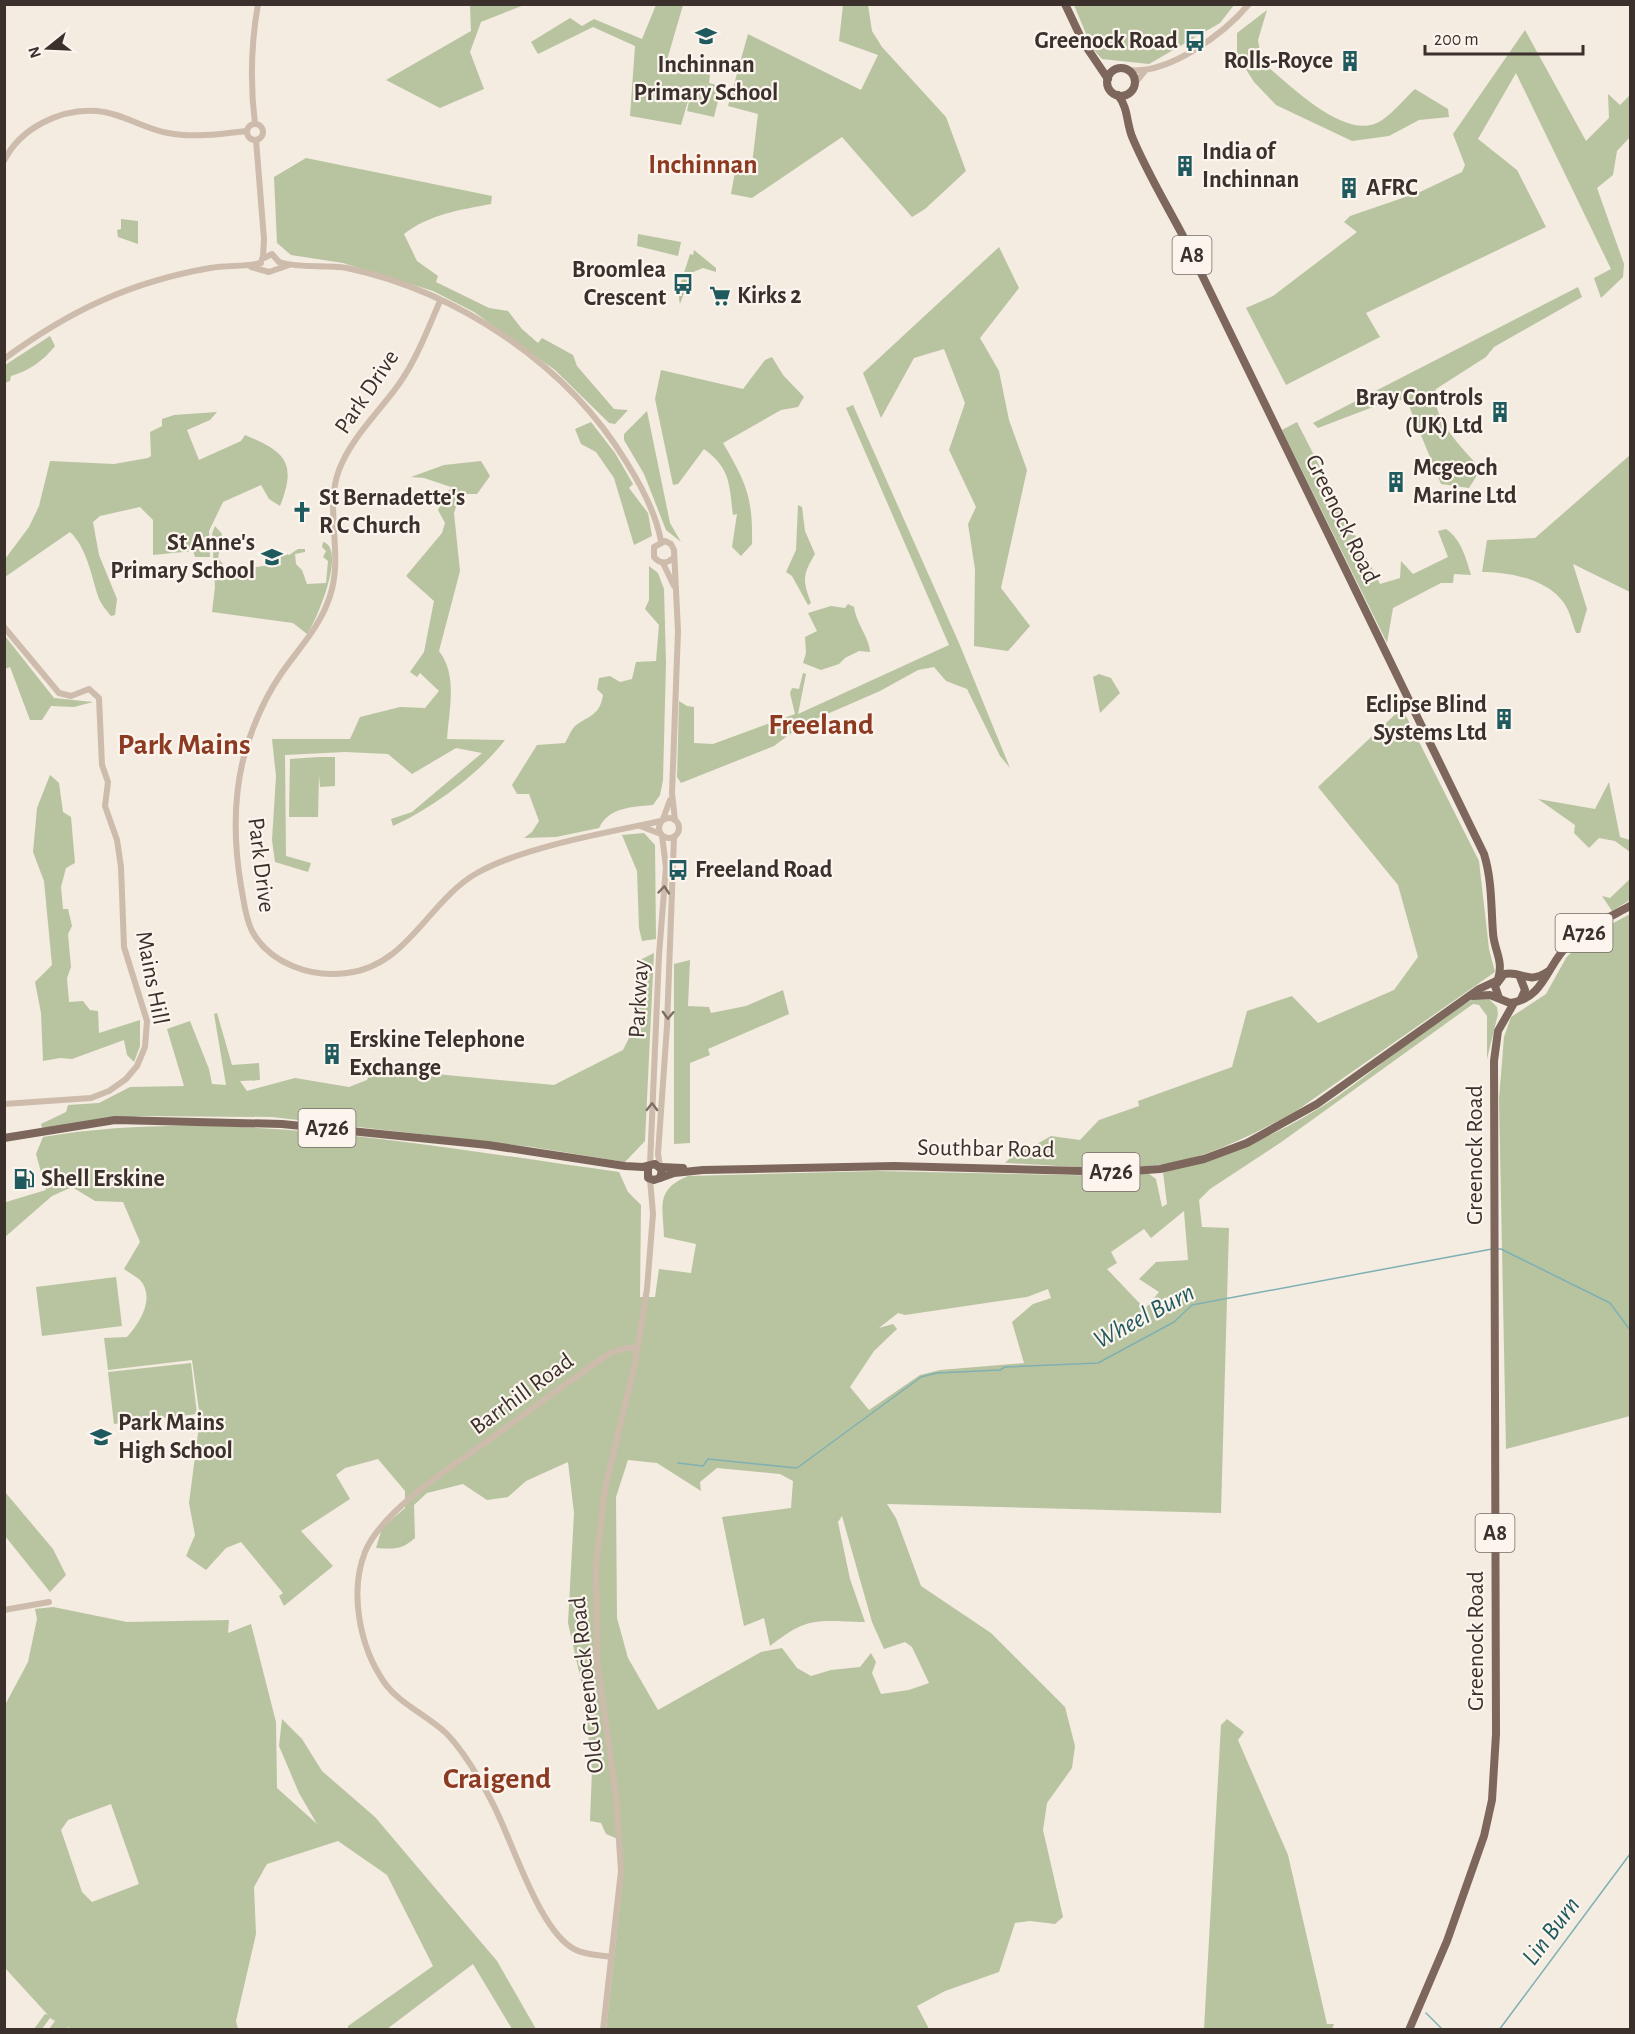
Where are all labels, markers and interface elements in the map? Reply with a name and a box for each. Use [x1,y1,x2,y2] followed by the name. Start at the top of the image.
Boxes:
[18,18,78,78] north arrow
[1425,18,1582,56] scale bar
[694,24,718,48] school or university icon: Inchinnan Primary School
[1035,29,1178,53] place label: Greenock Road
[1183,29,1207,53] bus stop icon: Greenock Road
[1434,31,1479,49] text: 200 m
[25,45,44,60] text: N
[1223,49,1333,73] place label: Rolls-Royce
[1338,49,1362,73] building icon: Rolls-Royce
[634,53,778,105] place label: Inchinnan Primary School
[1202,140,1299,192] place label: India of Inchinnan
[648,151,758,178] district label: Inchinnan
[1173,154,1197,178] building icon: India of Inchinnan
[1337,176,1361,200] building icon: AFRC
[1366,176,1418,200] place label: AFRC
[1172,236,1212,274] road number: A8
[572,258,666,310] place label: Broomlea Crescent
[671,272,695,296] bus stop icon: Broomlea Crescent
[708,284,732,308] supermarket icon: Kirks 2
[737,284,801,308] place label: Kirks 2
[330,346,404,438] street label: Park Drive
[1355,386,1483,438] place label: Bray Controls (UK) Ltd
[1488,400,1512,424] building icon: Bray Controls (UK) Ltd
[1301,451,1383,587] street label: Greenock Road
[1413,456,1517,508] place label: Mcgeoch Marine Ltd
[1384,470,1408,494] building icon: Mcgeoch Marine Ltd
[319,486,465,538] place label: St Bernadette's R C Church
[290,500,314,524] church icon: St Bernadette's R C Church
[110,531,255,583] place label: St Anne's Primary School
[260,545,284,569] school or university icon: St Anne's Primary School
[1365,693,1487,745] place label: Eclipse Blind Systems Ltd
[1492,707,1516,731] building icon: Eclipse Blind Systems Ltd
[768,710,874,740] district label: Freeland
[118,730,250,760] district label: Park Mains
[243,816,279,914] street label: Park Drive
[666,858,690,882] bus stop icon: Freeland Road
[695,858,833,882] place label: Freeland Road
[657,885,670,894] one-way arrow
[1556,914,1612,952] road number: A726
[131,929,173,1027] street label: Mains Hill
[625,959,653,1039] street label: Parkway
[661,1010,674,1019] one-way arrow
[349,1028,525,1080] place label: Erskine Telephone Exchange
[320,1042,344,1066] building icon: Erskine Telephone Exchange
[1463,1085,1487,1225] street label: Greenock Road
[646,1102,658,1111] one-way arrow
[298,1109,356,1147] road number: A726
[917,1136,1055,1162] street label: Southbar Road
[1082,1153,1140,1191] road number: A726
[12,1167,36,1191] fuel station icon: Shell Erskine
[41,1167,165,1191] place label: Shell Erskine
[1089,1279,1199,1353] water label: Wheel Burn
[466,1349,578,1439] street label: Barrhill Road
[118,1411,233,1463] place label: Park Mains High School
[89,1425,113,1449] school or university icon: Park Mains High School
[1476,1514,1514,1552] road number: A8
[1464,1571,1488,1711] street label: Greenock Road
[566,1596,608,1774] street label: Old Greenock Road
[443,1764,551,1794] district label: Craigend
[1517,1892,1585,1970] water label: Lin Burn

